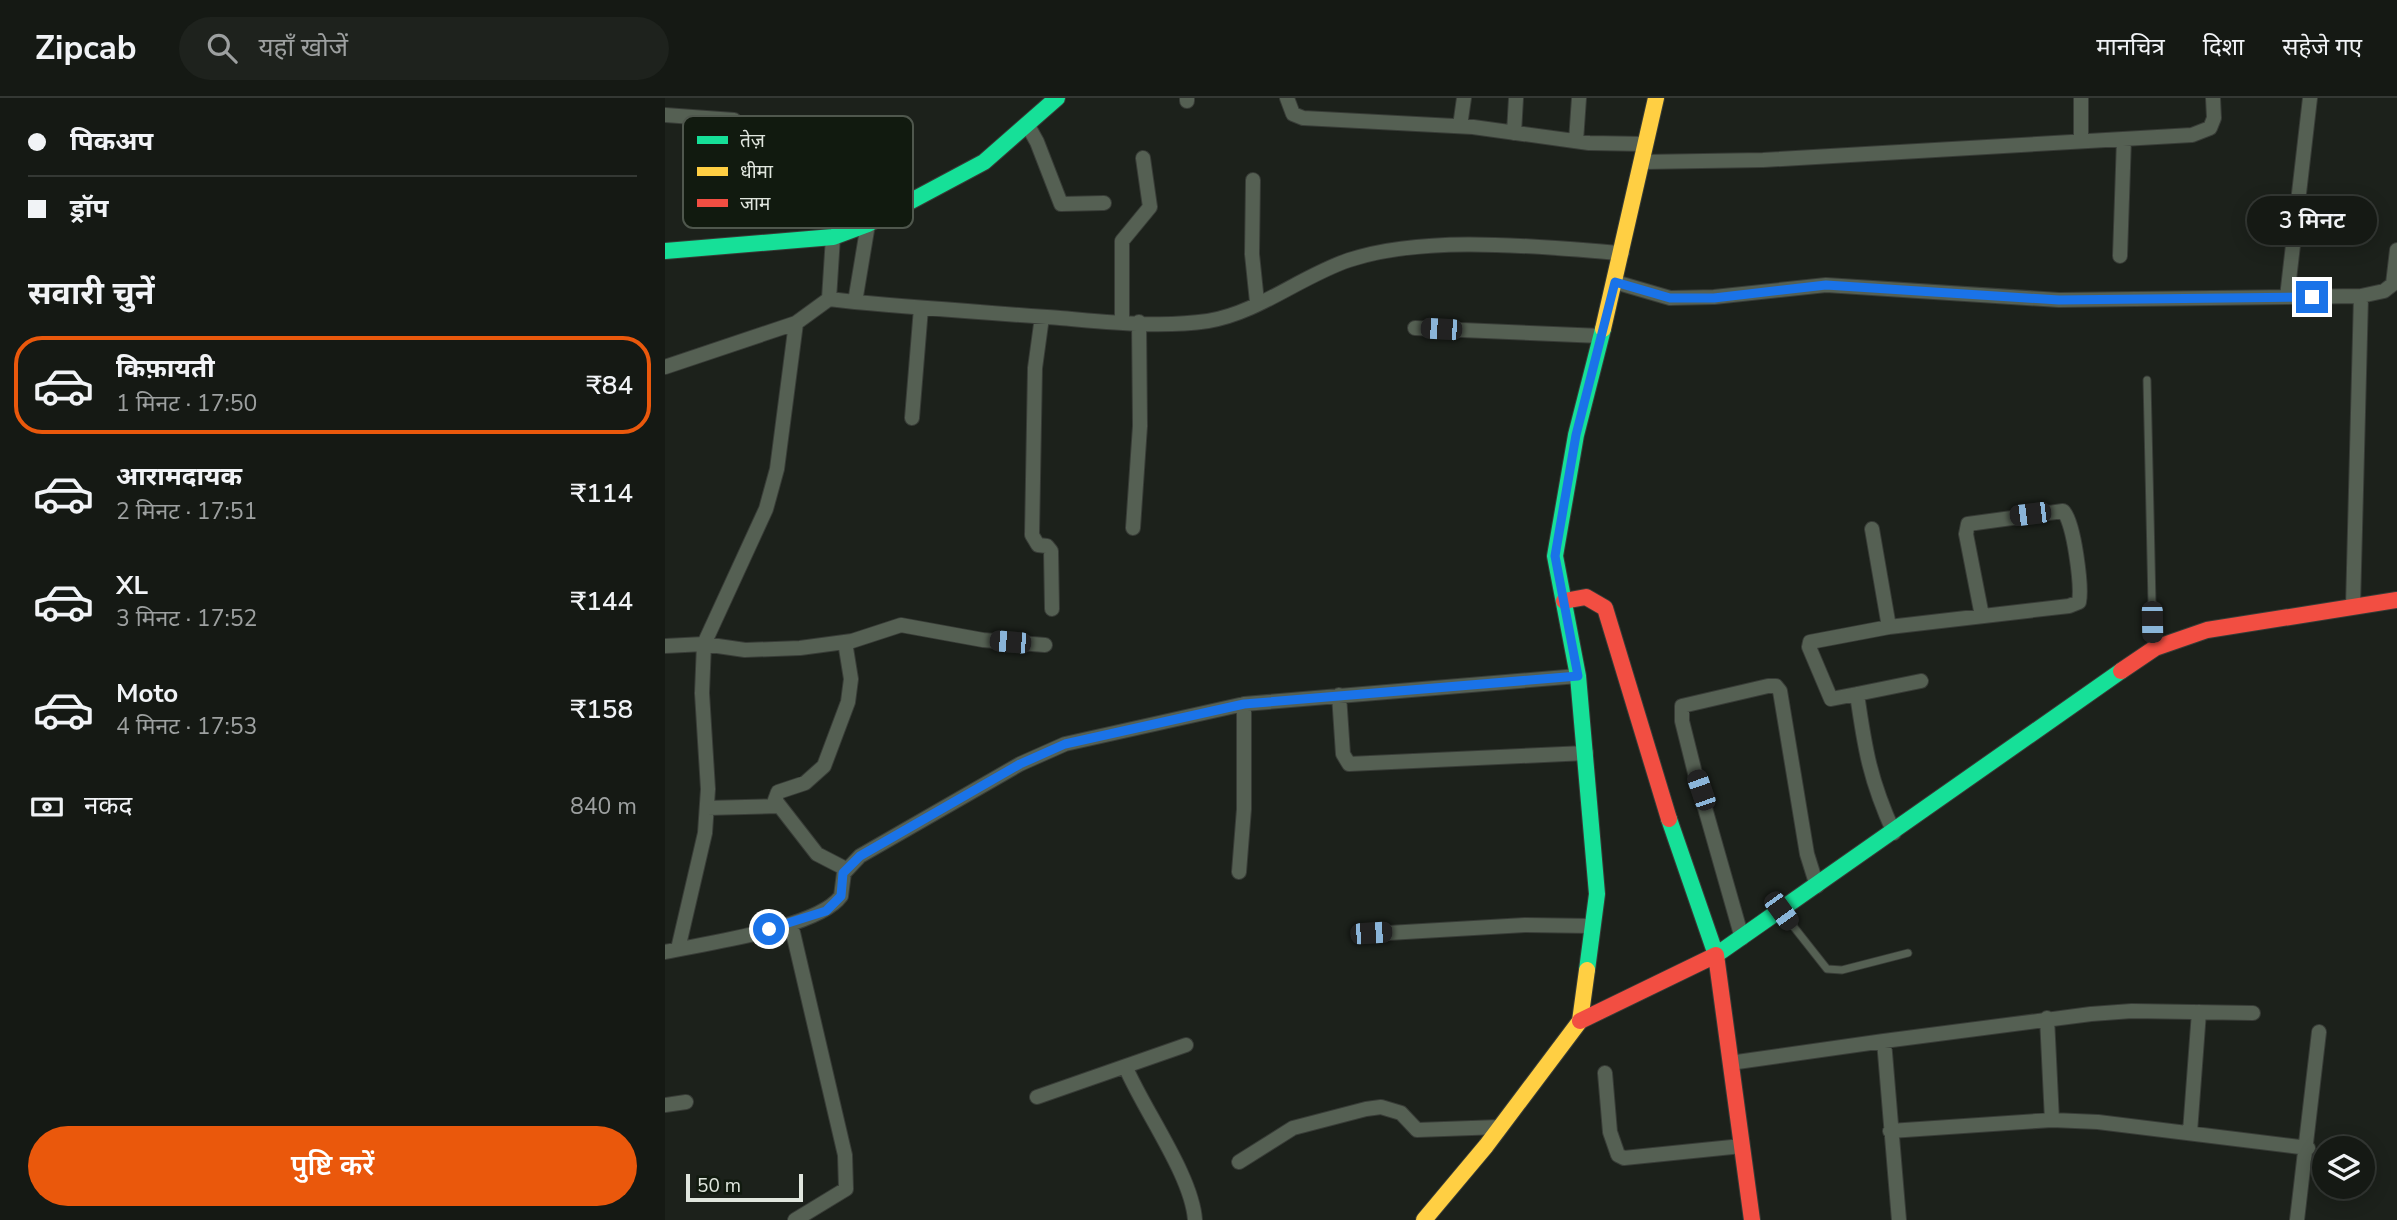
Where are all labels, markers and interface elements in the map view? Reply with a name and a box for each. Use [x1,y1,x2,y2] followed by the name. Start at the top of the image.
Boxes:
[179,17,669,80] search box
[35,26,137,71] text: Zipcab
[203,29,241,67] icon: search
[259,30,348,65] text: यहाँ खोजें
[2096,31,2165,63] text: मानचित्र
[2203,31,2244,63] text: दिशा
[2282,31,2362,63] text: सहेजे गए
[683,116,913,228] legend
[70,124,153,159] text: पिकअप
[740,128,766,154] text: तेज़
[740,159,774,185] text: धीमा
[70,191,108,226] text: ड्रॉप
[740,191,771,217] text: जाम
[2247,195,2377,244] callout: 3 मिनट
[2279,205,2345,236] text: 3 मिनट
[28,272,154,315] text: सवारी चुनें
[2296,281,2328,313] route end
[1420,317,1463,341] car
[116,351,215,386] text: किफ़ायती
[32,354,95,417] icon: car
[586,368,633,403] text: ₹84
[116,388,257,419] text: 1 मिनट · 17:50
[116,459,242,494] text: आरामदायक
[32,462,95,525] icon: car
[571,476,633,511] text: ₹114
[116,496,257,527] text: 2 मिनट · 17:51
[2008,501,2053,527] car
[116,568,148,603] text: XL
[32,570,95,633] icon: car
[571,584,633,619] text: ₹144
[2142,601,2163,643] car
[116,603,257,634] text: 3 मिनट · 17:52
[989,630,1032,654] car
[116,676,178,711] text: Moto
[32,678,95,741] icon: car
[571,692,633,727] text: ₹158
[116,711,257,742] text: 4 मिनट · 17:53
[1685,767,1718,813] car
[28,788,66,826] icon: cash
[84,788,132,823] text: नकद
[570,791,637,822] text: 840 m
[1761,888,1802,934] car
[753,913,785,945] route start
[1350,921,1393,945] car
[28,1126,637,1206] button: पुष्टि करें
[2312,1136,2375,1199] map controls
[2312,1136,2375,1199] button: layers
[686,1171,803,1203] scale bar
[697,1173,741,1199] text: 50 m

